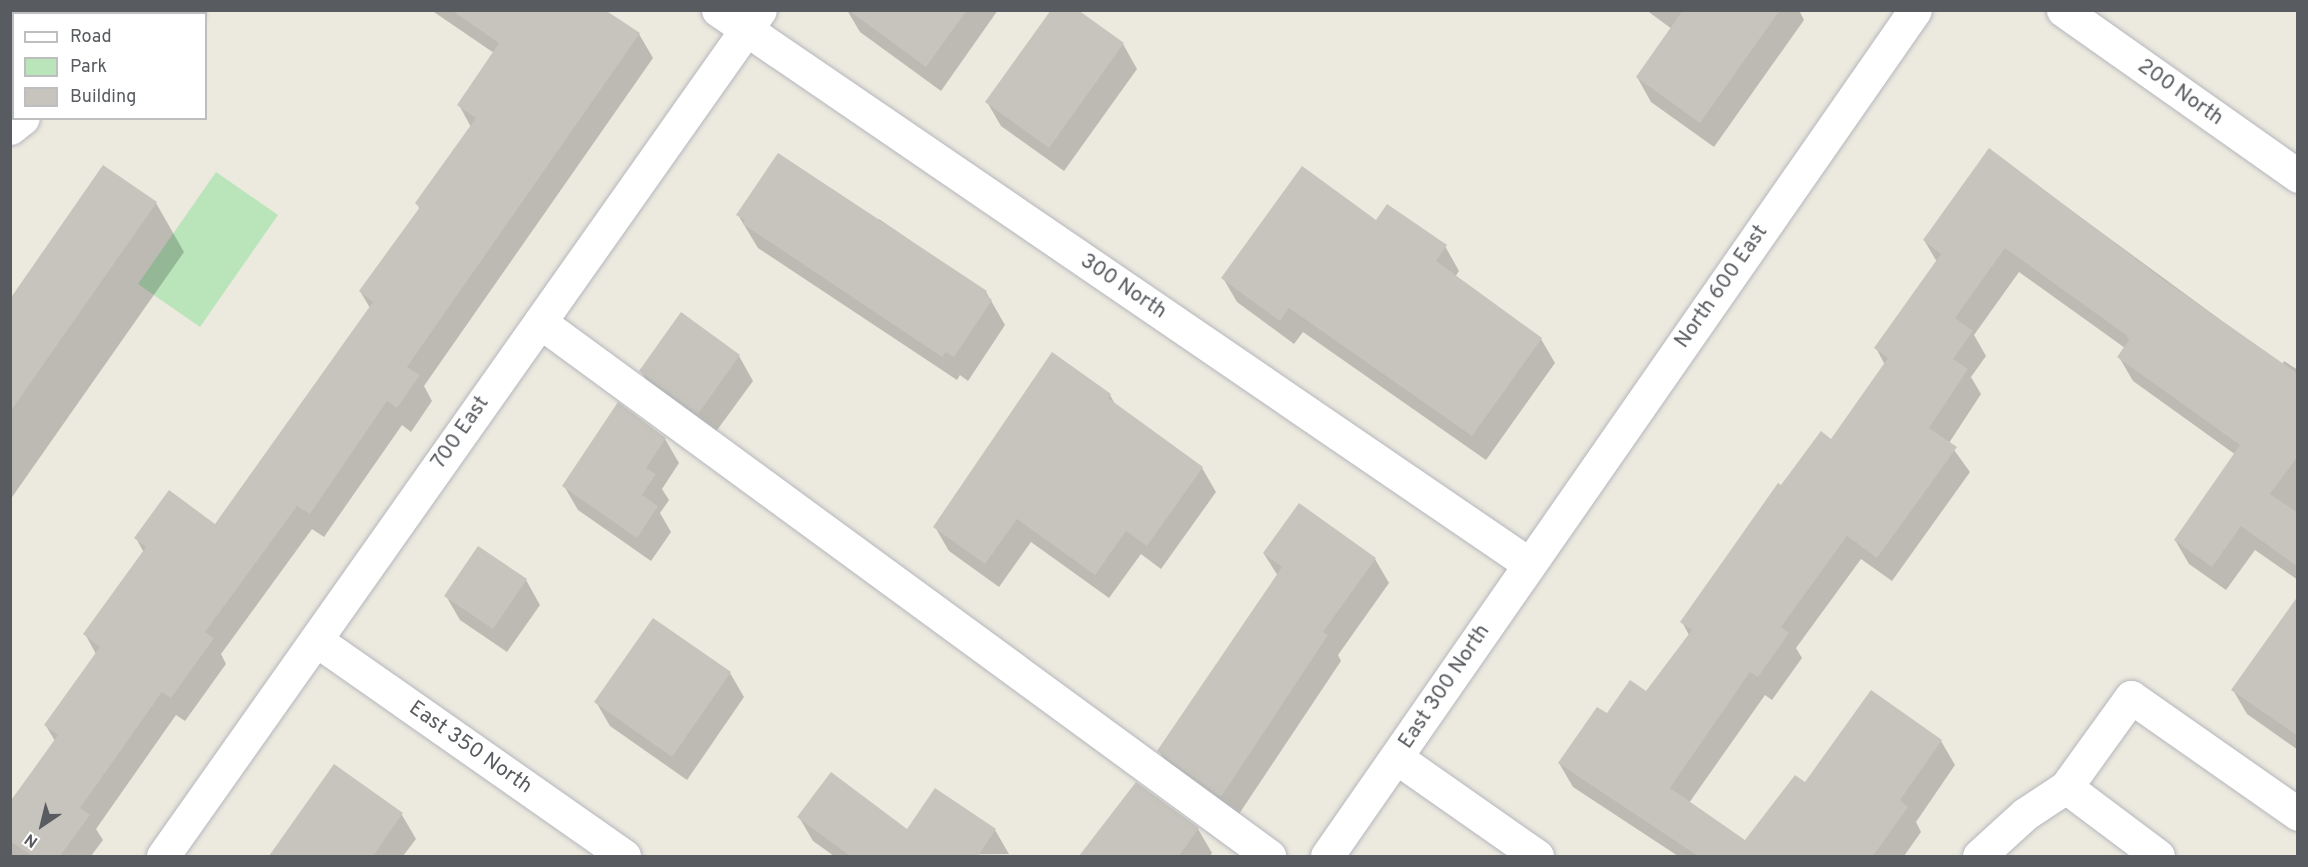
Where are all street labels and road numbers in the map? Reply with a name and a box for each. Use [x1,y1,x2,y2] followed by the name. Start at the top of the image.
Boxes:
[2132,54,2228,132] street label: 200 North
[1670,221,1774,353] street label: North 600 East
[1075,249,1171,325] street label: 300 North
[427,392,495,474] street label: 700 East
[1394,620,1496,754] street label: East 300 North
[404,696,536,800] street label: East 350 North

